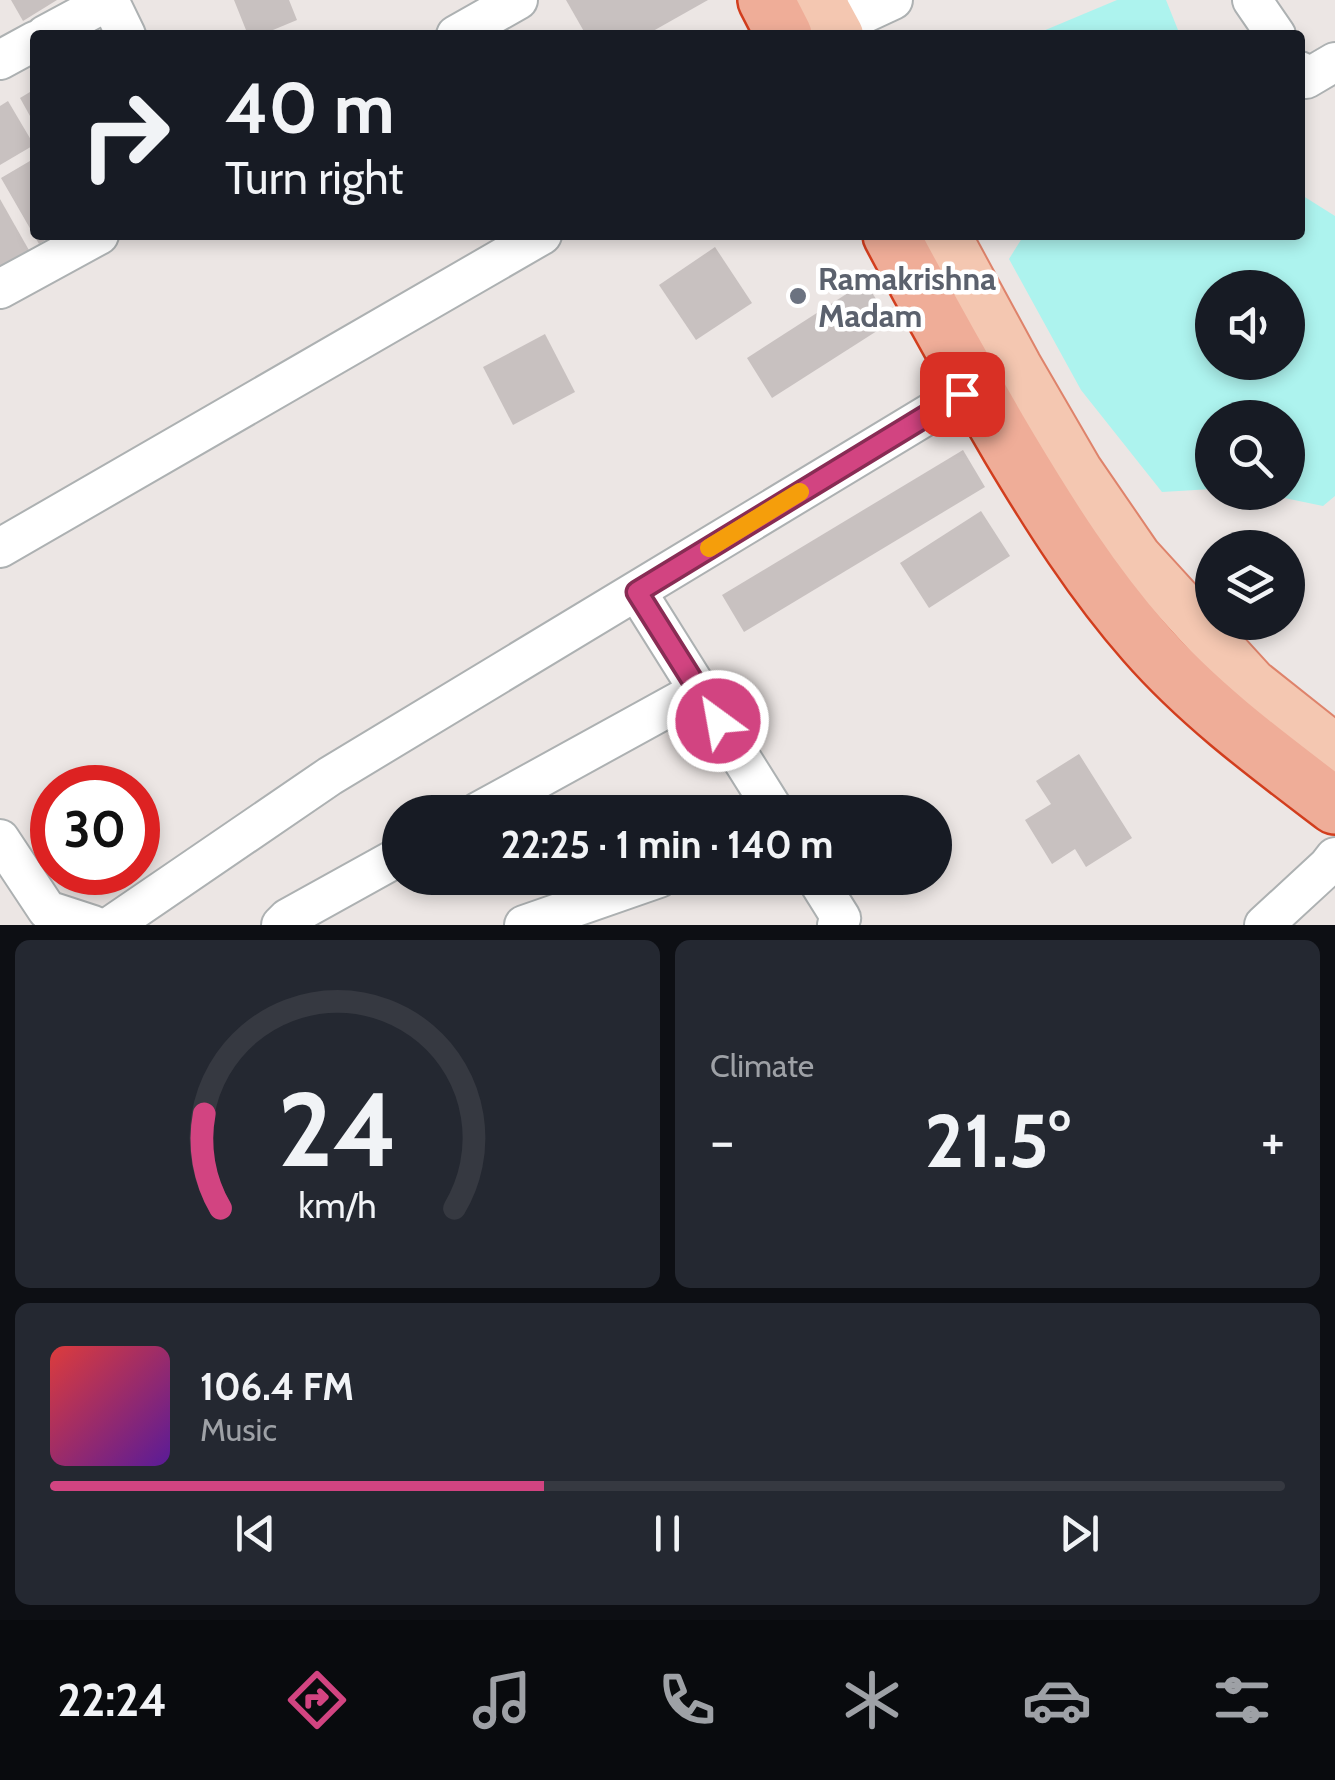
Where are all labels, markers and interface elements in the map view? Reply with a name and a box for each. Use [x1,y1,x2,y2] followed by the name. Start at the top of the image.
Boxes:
[225,65,394,151] text: 40 m
[60,70,190,200] icon: right
[225,151,404,205] text: Turn right
[818,259,996,335] place label: Ramakrishna Madam
[1195,270,1305,640] map controls
[1195,270,1305,380] button: sound
[787,285,809,307] marker: Ramakrishna Madam
[920,352,1005,437] pin
[935,367,990,422] icon: arrive
[1195,400,1305,510] button: search
[1195,530,1305,640] button: layers
[666,669,770,773] position arrow
[30,765,160,895] speed limit sign: 30
[501,821,833,868] text: 22:25 · 1 min · 140 m
[710,1046,814,1085] text: Climate
[278,1066,397,1192] text: 24
[925,1095,1070,1186] text: 21.5°
[710,1107,734,1174] text: −
[1261,1107,1285,1174] text: +
[298,1184,377,1227] text: km/h
[200,1363,354,1410] text: 106.4 FM
[200,1410,277,1449] text: Music
[228,1506,283,1561] icon: previous
[640,1506,695,1561] icon: pause
[1052,1506,1107,1561] icon: next
[282,1665,352,1735] icon: directions
[467,1665,537,1735] icon: music
[652,1665,722,1735] icon: phone
[837,1665,907,1735] icon: climate
[1022,1665,1092,1735] icon: car
[1207,1665,1277,1735] icon: filters
[58,1673,167,1727] text: 22:24

